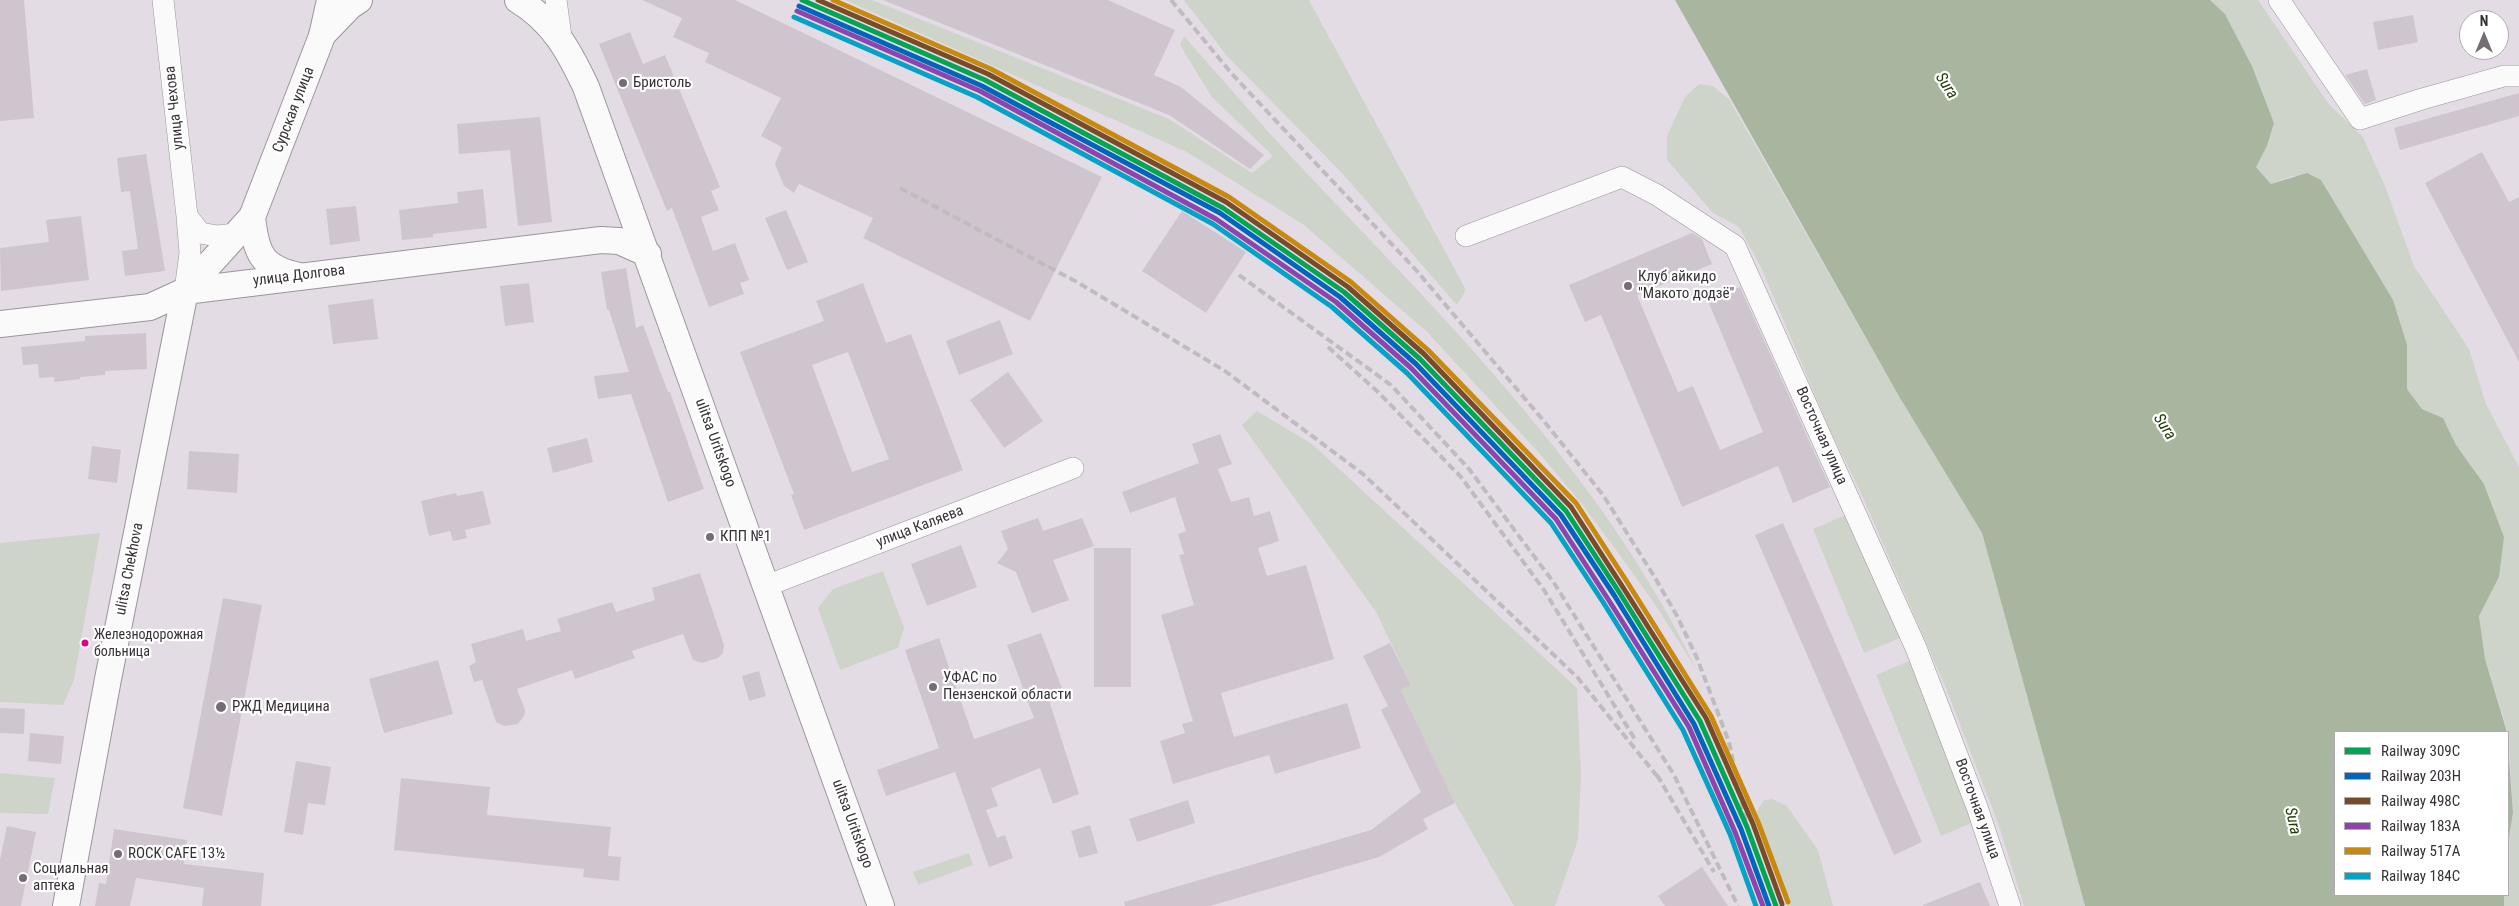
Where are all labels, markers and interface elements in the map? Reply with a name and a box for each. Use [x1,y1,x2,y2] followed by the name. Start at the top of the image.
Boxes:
[2459,10,2509,60] north arrow
[2480,13,2488,29] text: N
[162,65,188,151] street label: улица Чехова
[269,65,319,155] street label: Сурская улица
[1930,69,1962,103] water label: Sura
[633,74,692,92] place label: Бристоль
[617,77,629,89] marker: Бристоль
[252,261,346,291] street label: улица Долгова
[1638,268,1734,303] place label: Клуб айкидо "Макото додзё"
[1622,280,1634,292] marker: Клуб айкидо "Макото додзё"
[1791,384,1851,488] street label: Восточная улица
[691,396,739,490] street label: ulitsa Uritskogo
[2148,410,2180,444] water label: Sura
[874,502,966,552] street label: улица Каляева
[112,521,148,617] street label: ulitsa Chekhova
[720,528,771,546] place label: КПП №1
[704,531,716,543] marker: КПП №1
[94,627,203,660] place label: Железнодорожная больница
[80,638,90,648] marker: Железнодорожная больница
[943,669,1072,704] place label: УФАС по Пензенской области
[927,681,939,693] marker: УФАС по Пензенской области
[232,698,330,716] place label: РЖД Медицина
[214,700,228,714] marker: РЖД Медицина
[2334,731,2509,896] legend
[2381,742,2460,760] text: Railway 309С
[1951,756,2003,862] street label: Восточная улица
[2381,767,2461,785] text: Railway 203Н
[828,777,876,871] street label: ulitsa Uritskogo
[2381,792,2460,810] text: Railway 498С
[2280,806,2304,836] water label: Sura
[2381,817,2460,835] text: Railway 183А
[2381,842,2460,860] text: Railway 517А
[128,845,225,863] place label: ROCK CAFE 13½
[112,848,124,860] marker: ROCK CAFE 13½
[33,860,109,895] place label: Социальная аптека
[2381,867,2460,885] text: Railway 184С
[17,872,29,884] marker: Социальная аптека

